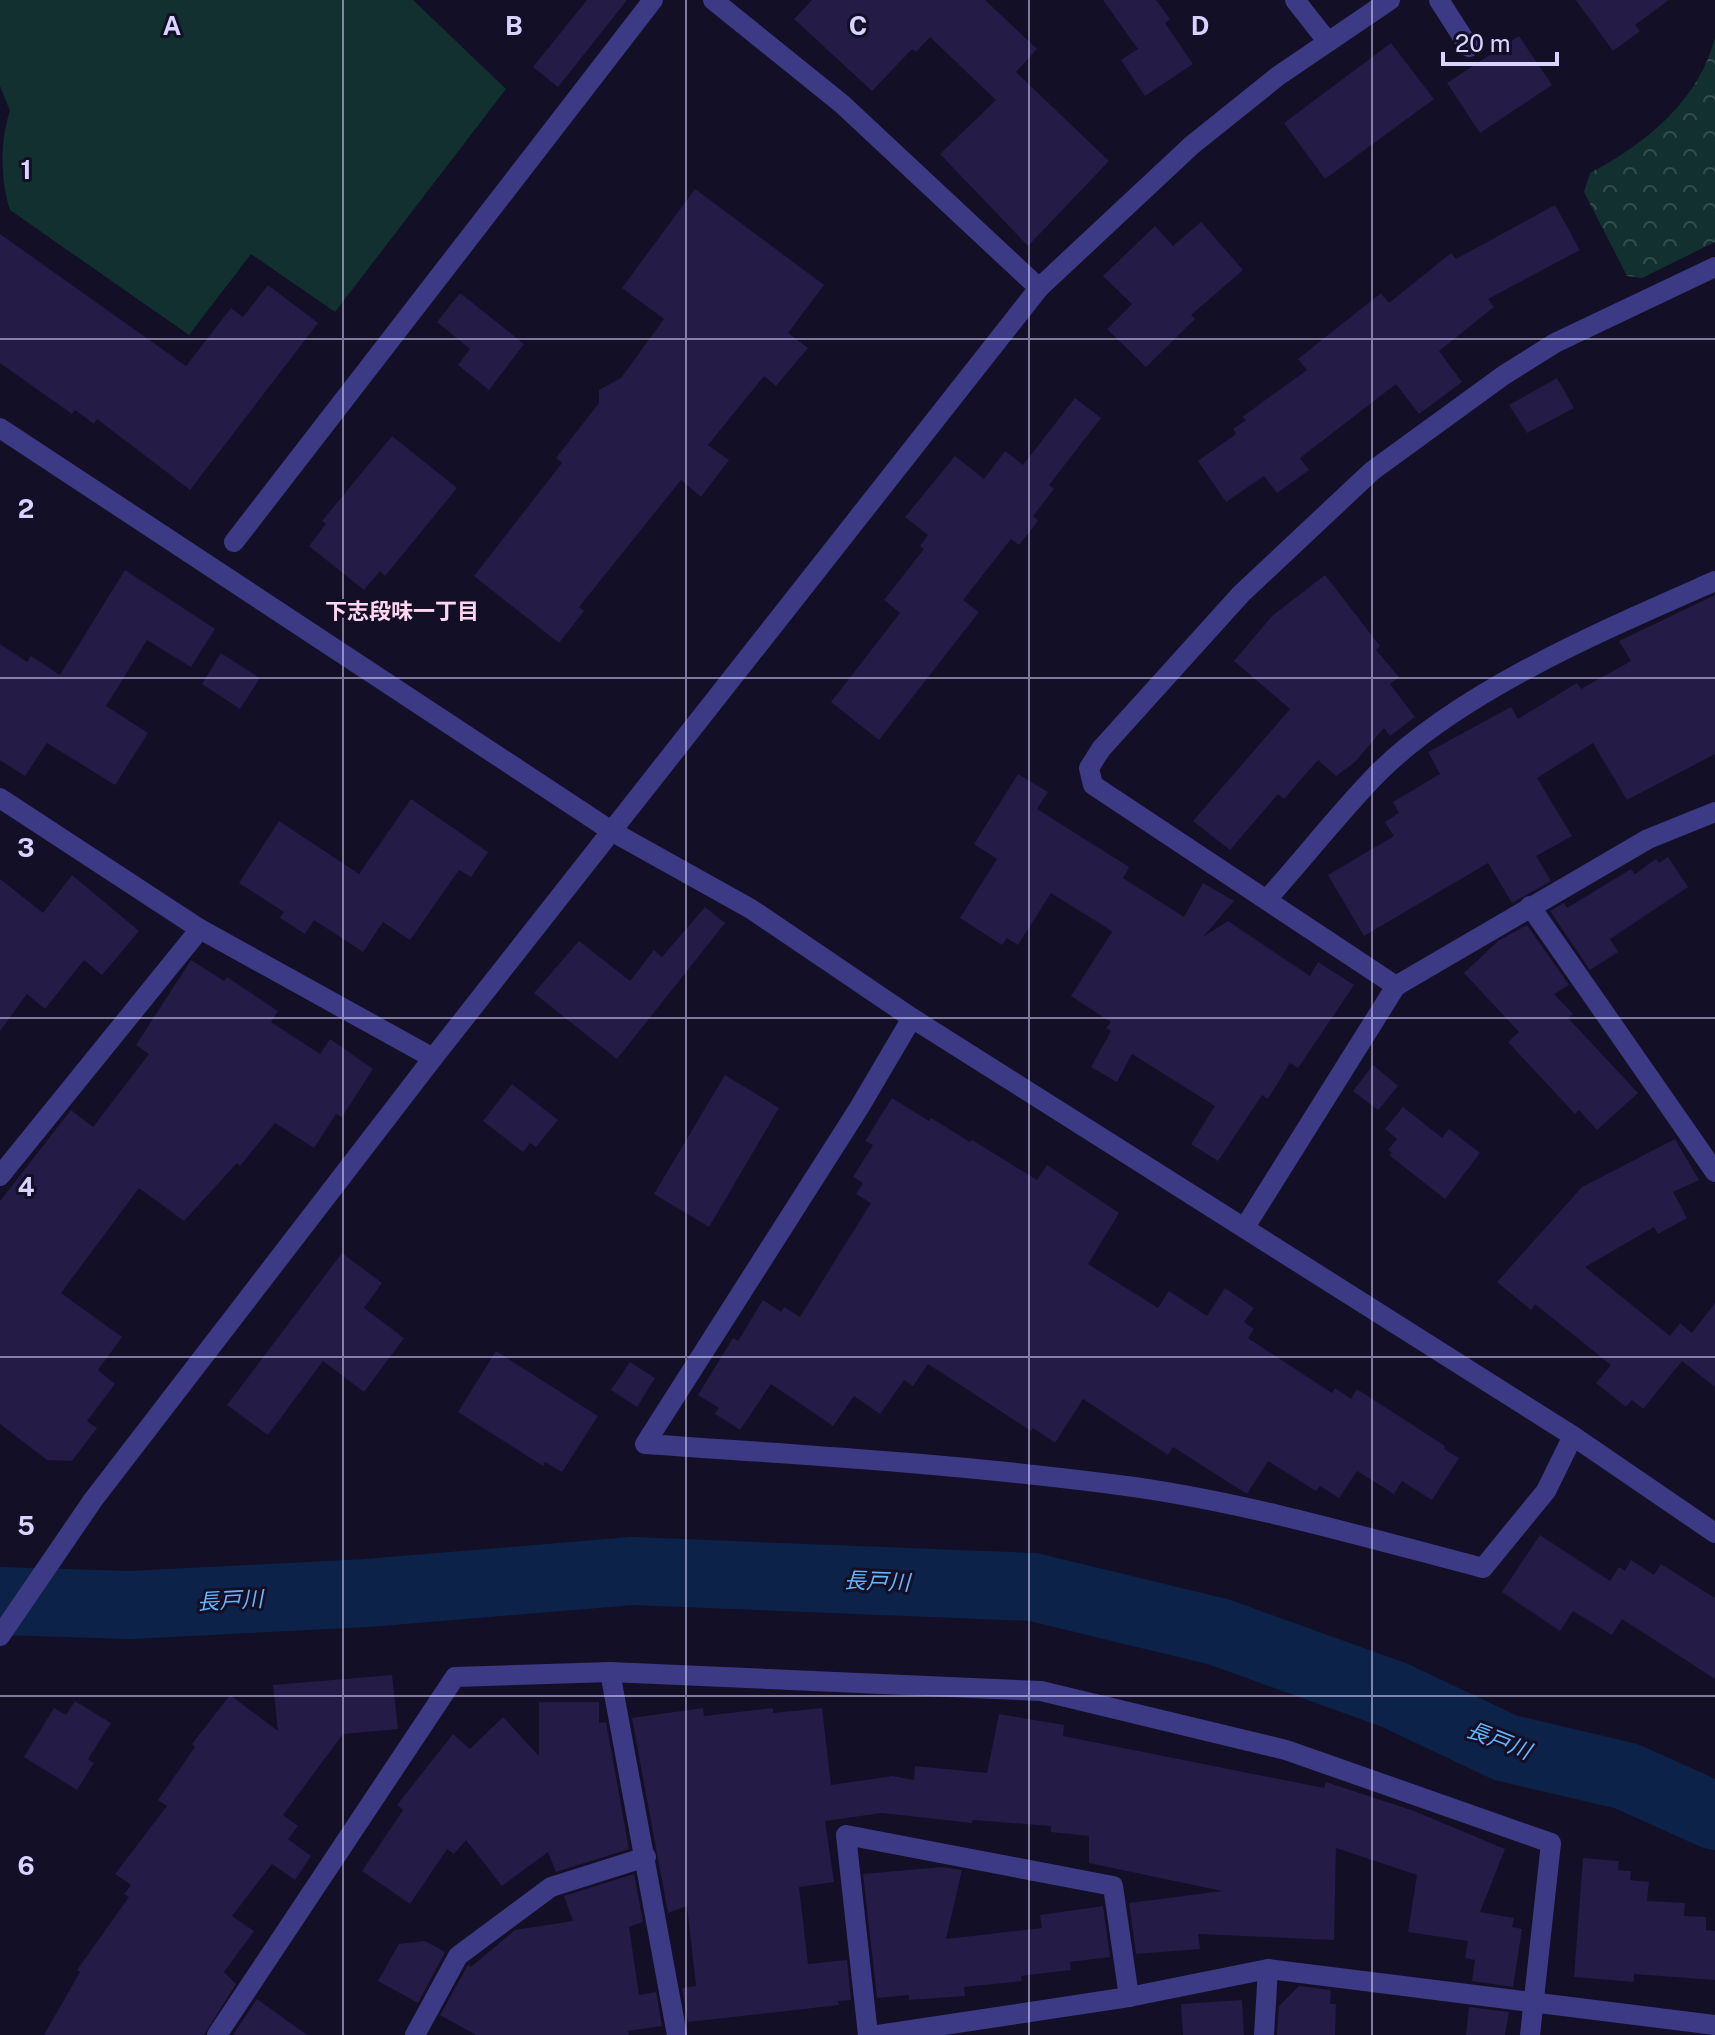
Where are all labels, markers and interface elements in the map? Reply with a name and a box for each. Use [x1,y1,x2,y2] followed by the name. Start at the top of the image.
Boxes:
[163,10,182,41] text: A
[505,10,523,41] text: B
[849,10,867,41] text: C
[1191,10,1209,41] text: D
[1443,16,1557,66] scale bar
[1455,29,1511,57] text: 20 m
[20,154,32,185] text: 1
[18,493,34,524] text: 2
[325,598,479,624] district label: 下志段味一丁目
[17,832,35,863] text: 3
[17,1171,35,1202] text: 4
[17,1510,35,1541] text: 5
[844,1567,912,1595] water label: 長戸川
[196,1585,266,1615] water label: 長戸川
[1464,1716,1536,1765] water label: 長戸川
[17,1850,35,1881] text: 6

